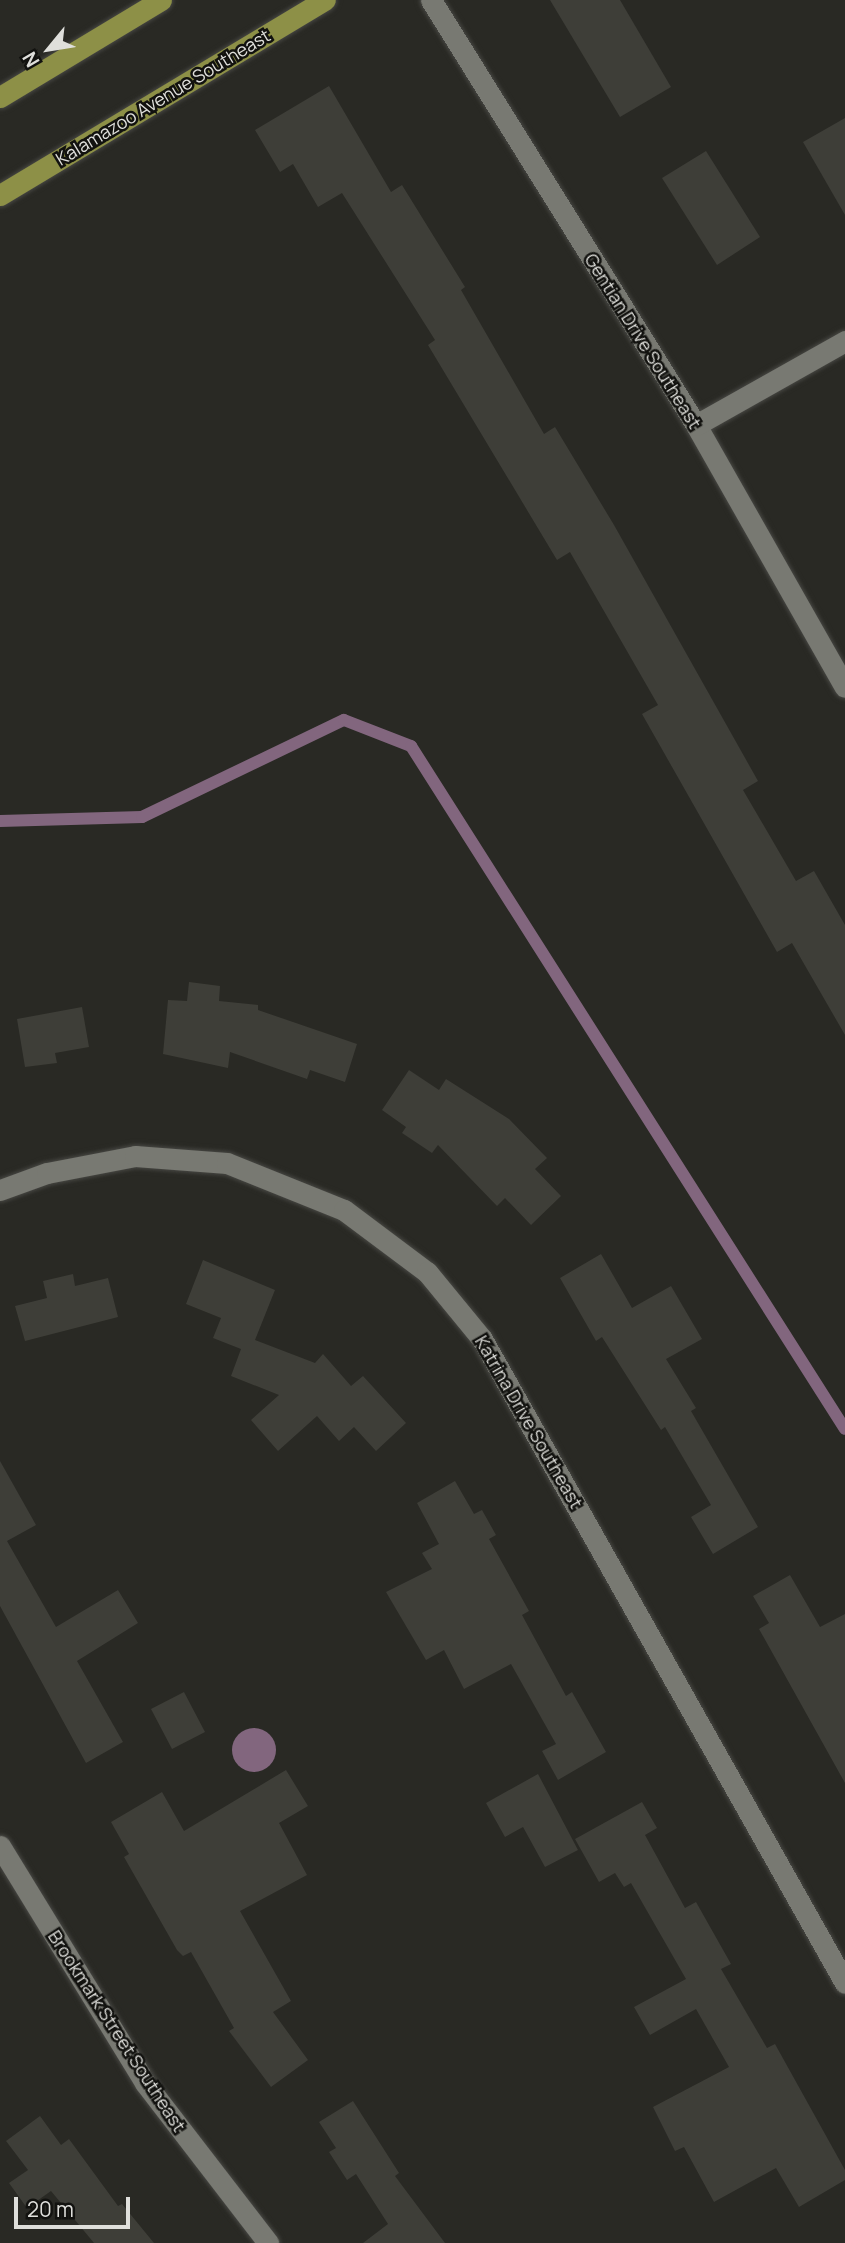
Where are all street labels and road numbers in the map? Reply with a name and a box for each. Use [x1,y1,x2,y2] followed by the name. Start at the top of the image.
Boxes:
[52,24,274,170] street label: Kalamazoo Avenue Southeast
[580,249,706,433] street label: Gentian Drive Southeast
[471,1332,587,1512] street label: Katrina Drive Southeast
[44,1926,190,2136] street label: Brookmark Street Southeast

